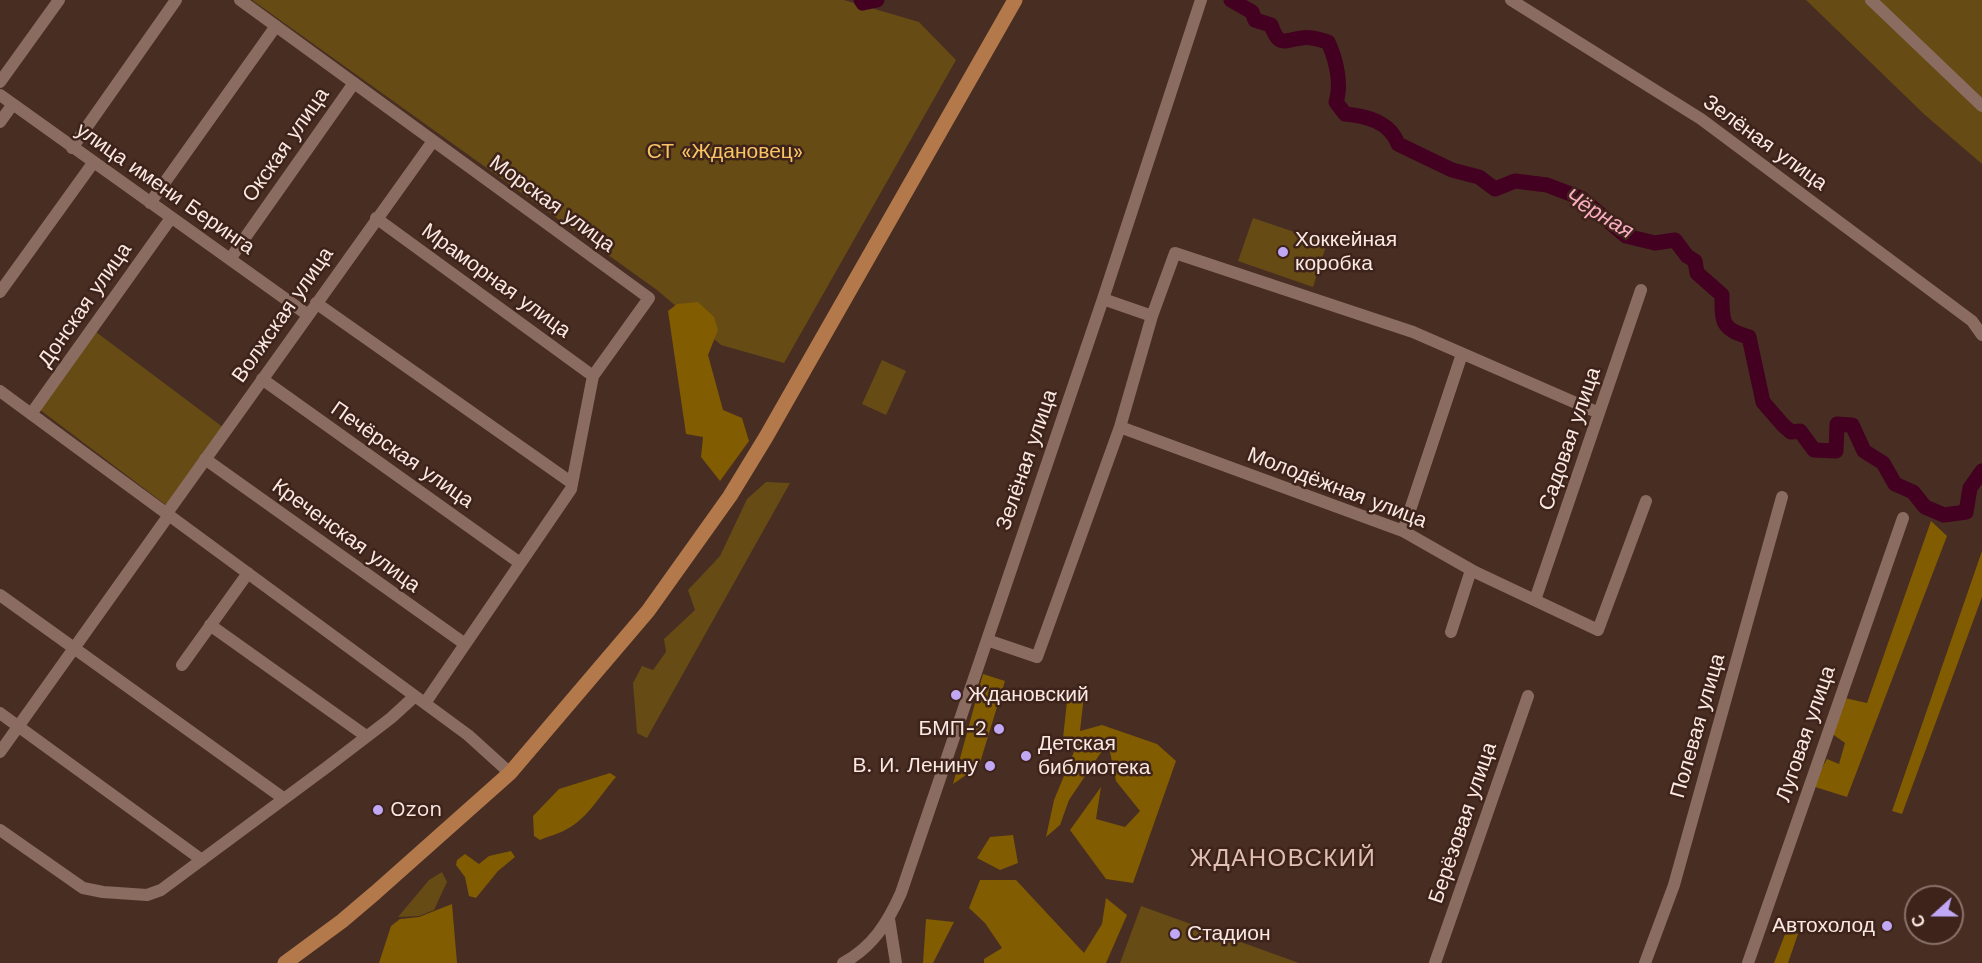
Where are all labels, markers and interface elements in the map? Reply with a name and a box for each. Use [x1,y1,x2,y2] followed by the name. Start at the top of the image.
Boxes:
[237,83,335,207] street label: Окская улица
[1698,90,1832,196] street label: Зелёная улица
[71,118,259,260] street label: улица имени Беринга
[647,139,803,165] park label: СТ «Ждановец»
[484,150,620,258] street label: Морская улица
[1560,183,1638,245] water label: Чёрная
[417,218,575,344] street label: Мраморная улица
[1295,227,1397,277] place label: Хоккейная коробка
[33,238,137,372] street label: Донская улица
[227,242,339,388] street label: Волжская улица
[1276,245,1290,259] marker: Хоккейная коробка
[1534,364,1606,514] street label: Садовая улица
[991,386,1063,534] street label: Зелёная улица
[326,396,478,514] street label: Печёрская улица
[1244,442,1430,534] street label: Молодёжная улица
[267,474,425,598] street label: Креченская улица
[1665,651,1731,801] street label: Полевая улица
[1771,663,1841,805] street label: Луговая улица
[968,682,1089,708] place label: Ждановский
[949,688,963,702] marker: Ждановский
[919,716,987,742] place label: БМП-2
[992,722,1006,736] marker: БМП-2
[1038,731,1150,781] place label: Детская библиотека
[1424,739,1502,907] street label: Берёзовая улица
[1019,749,1033,763] marker: Детская библиотека
[853,753,978,779] place label: В. И. Ленину
[983,759,997,773] marker: В. И. Ленину
[390,797,442,823] place label: Ozon
[371,803,385,817] marker: Ozon
[1190,845,1376,873] district label: ЖДАНОВСКИЙ
[1904,885,1964,945] north arrow
[1908,912,1930,930] text: С
[1772,913,1875,939] place label: Автохолод
[1880,919,1894,933] marker: Автохолод
[1187,921,1270,947] place label: Стадион
[1168,927,1182,941] marker: Стадион

